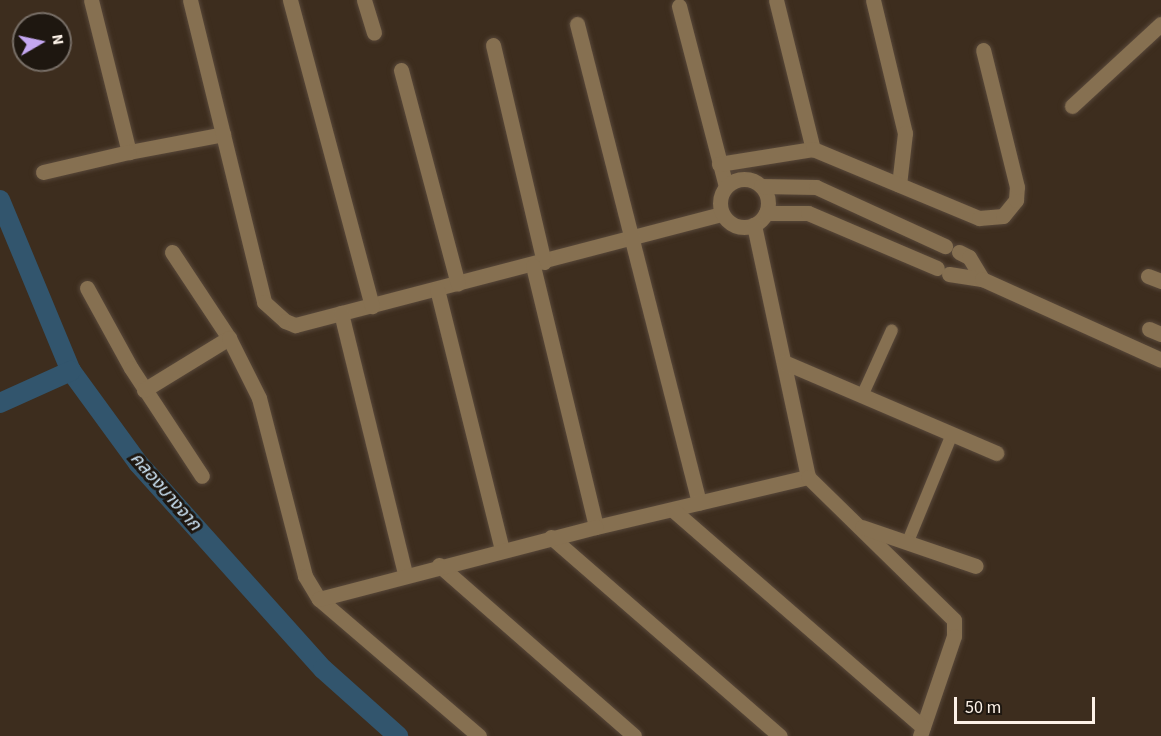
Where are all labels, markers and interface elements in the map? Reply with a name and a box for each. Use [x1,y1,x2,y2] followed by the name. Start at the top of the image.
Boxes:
[12,12,72,72] north arrow
[46,33,69,46] text: N
[125,448,205,536] water label: คลองบางจาก
[957,685,1098,723] scale bar
[965,695,1001,720] text: 50 m

